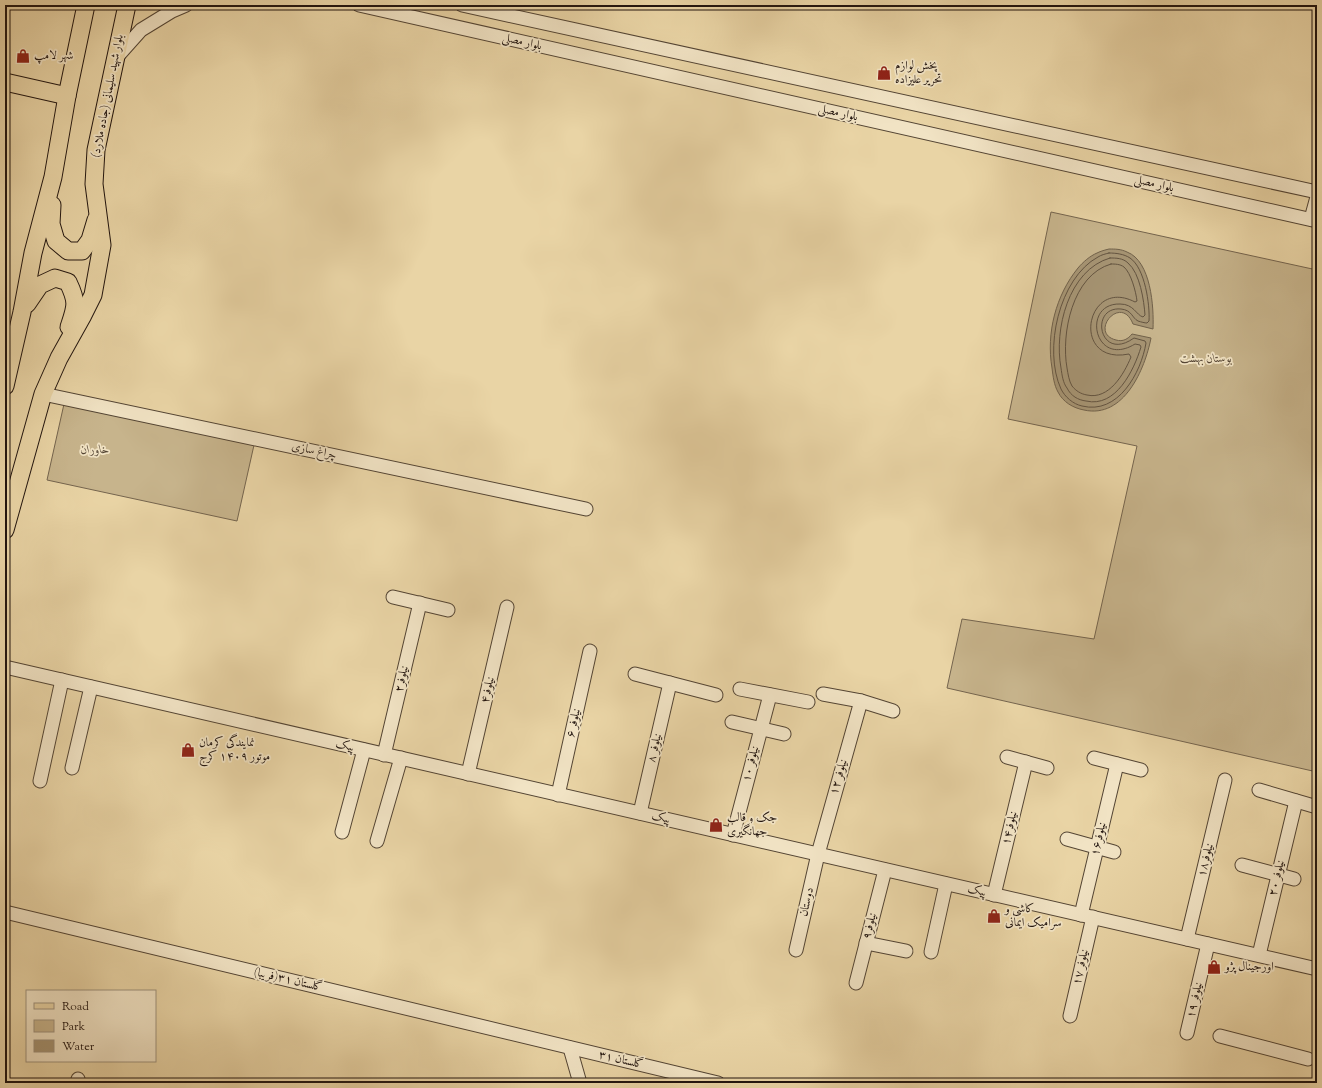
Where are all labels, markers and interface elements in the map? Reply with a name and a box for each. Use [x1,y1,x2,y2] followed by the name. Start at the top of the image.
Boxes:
[500,29,544,55] street label: بلوار مصلی
[87,33,129,159] street label: بلوار شهید سلیمانی (جاده ملارد)
[34,47,73,65] place label: شهر لامپ
[15,48,31,64] shop icon: شهر لامپ
[895,57,942,89] place label: پخش لوازم تحریر علیزاده
[876,65,892,81] shop icon: پخش لوازم تحریر علیزاده
[816,100,860,126] street label: بلوار مصلی
[1132,171,1176,197] street label: بلوار مصلی
[1180,350,1233,368] park label: بوستان بهشت
[290,437,338,466] street label: چراغ سازی
[80,441,110,459] park label: خاوران
[390,664,414,694] street label: نیلوفر۲
[476,675,500,705] street label: نیلوفر۴
[562,707,586,739] street label: نیلوفر ۶
[643,732,667,764] street label: نیلوفر ۸
[199,733,270,767] place label: نمایندگی کرمان موتور ۱۴۰۹ کرج
[334,735,356,757] street label: پیک
[180,742,196,758] shop icon: نمایندگی کرمان موتور ۱۴۰۹ کرج
[738,744,764,784] street label: نیلوفر ۱۰
[825,757,853,797] street label: نیلوفر ۱۲
[650,807,672,829] street label: پیک
[727,809,777,841] place label: جک و قالب جهانگیری
[997,809,1023,847] street label: نیلوفر۱۴
[708,817,724,833] shop icon: جک و قالب جهانگیری
[1086,820,1112,858] street label: نیلوفر۱۶
[1193,841,1219,879] street label: نیلوفر۱۸
[1264,858,1290,898] street label: نیلوفر ۲۰
[966,880,988,902] street label: پیک
[795,886,819,918] street label: دوستان
[1003,900,1062,932] place label: کاشی و سرامیک ایمانی
[986,908,1002,924] shop icon: کاشی و سرامیک ایمانی
[858,911,882,941] street label: نیلوفر۹
[1068,947,1094,987] street label: نیلوفر ۱۷
[1223,958,1274,976] place label: اورجینال پژو
[1206,959,1222,975] shop icon: اورجینال پژو
[252,963,324,997] street label: گلستان ۳۱(فریبا)
[1182,980,1208,1020] street label: نیلوفر ۱۹
[26,990,156,1062] legend
[62,998,89,1016] text: Road
[62,1018,85,1036] text: Park
[62,1038,95,1056] text: Water
[597,1046,645,1074] street label: گلستان ۳۱

